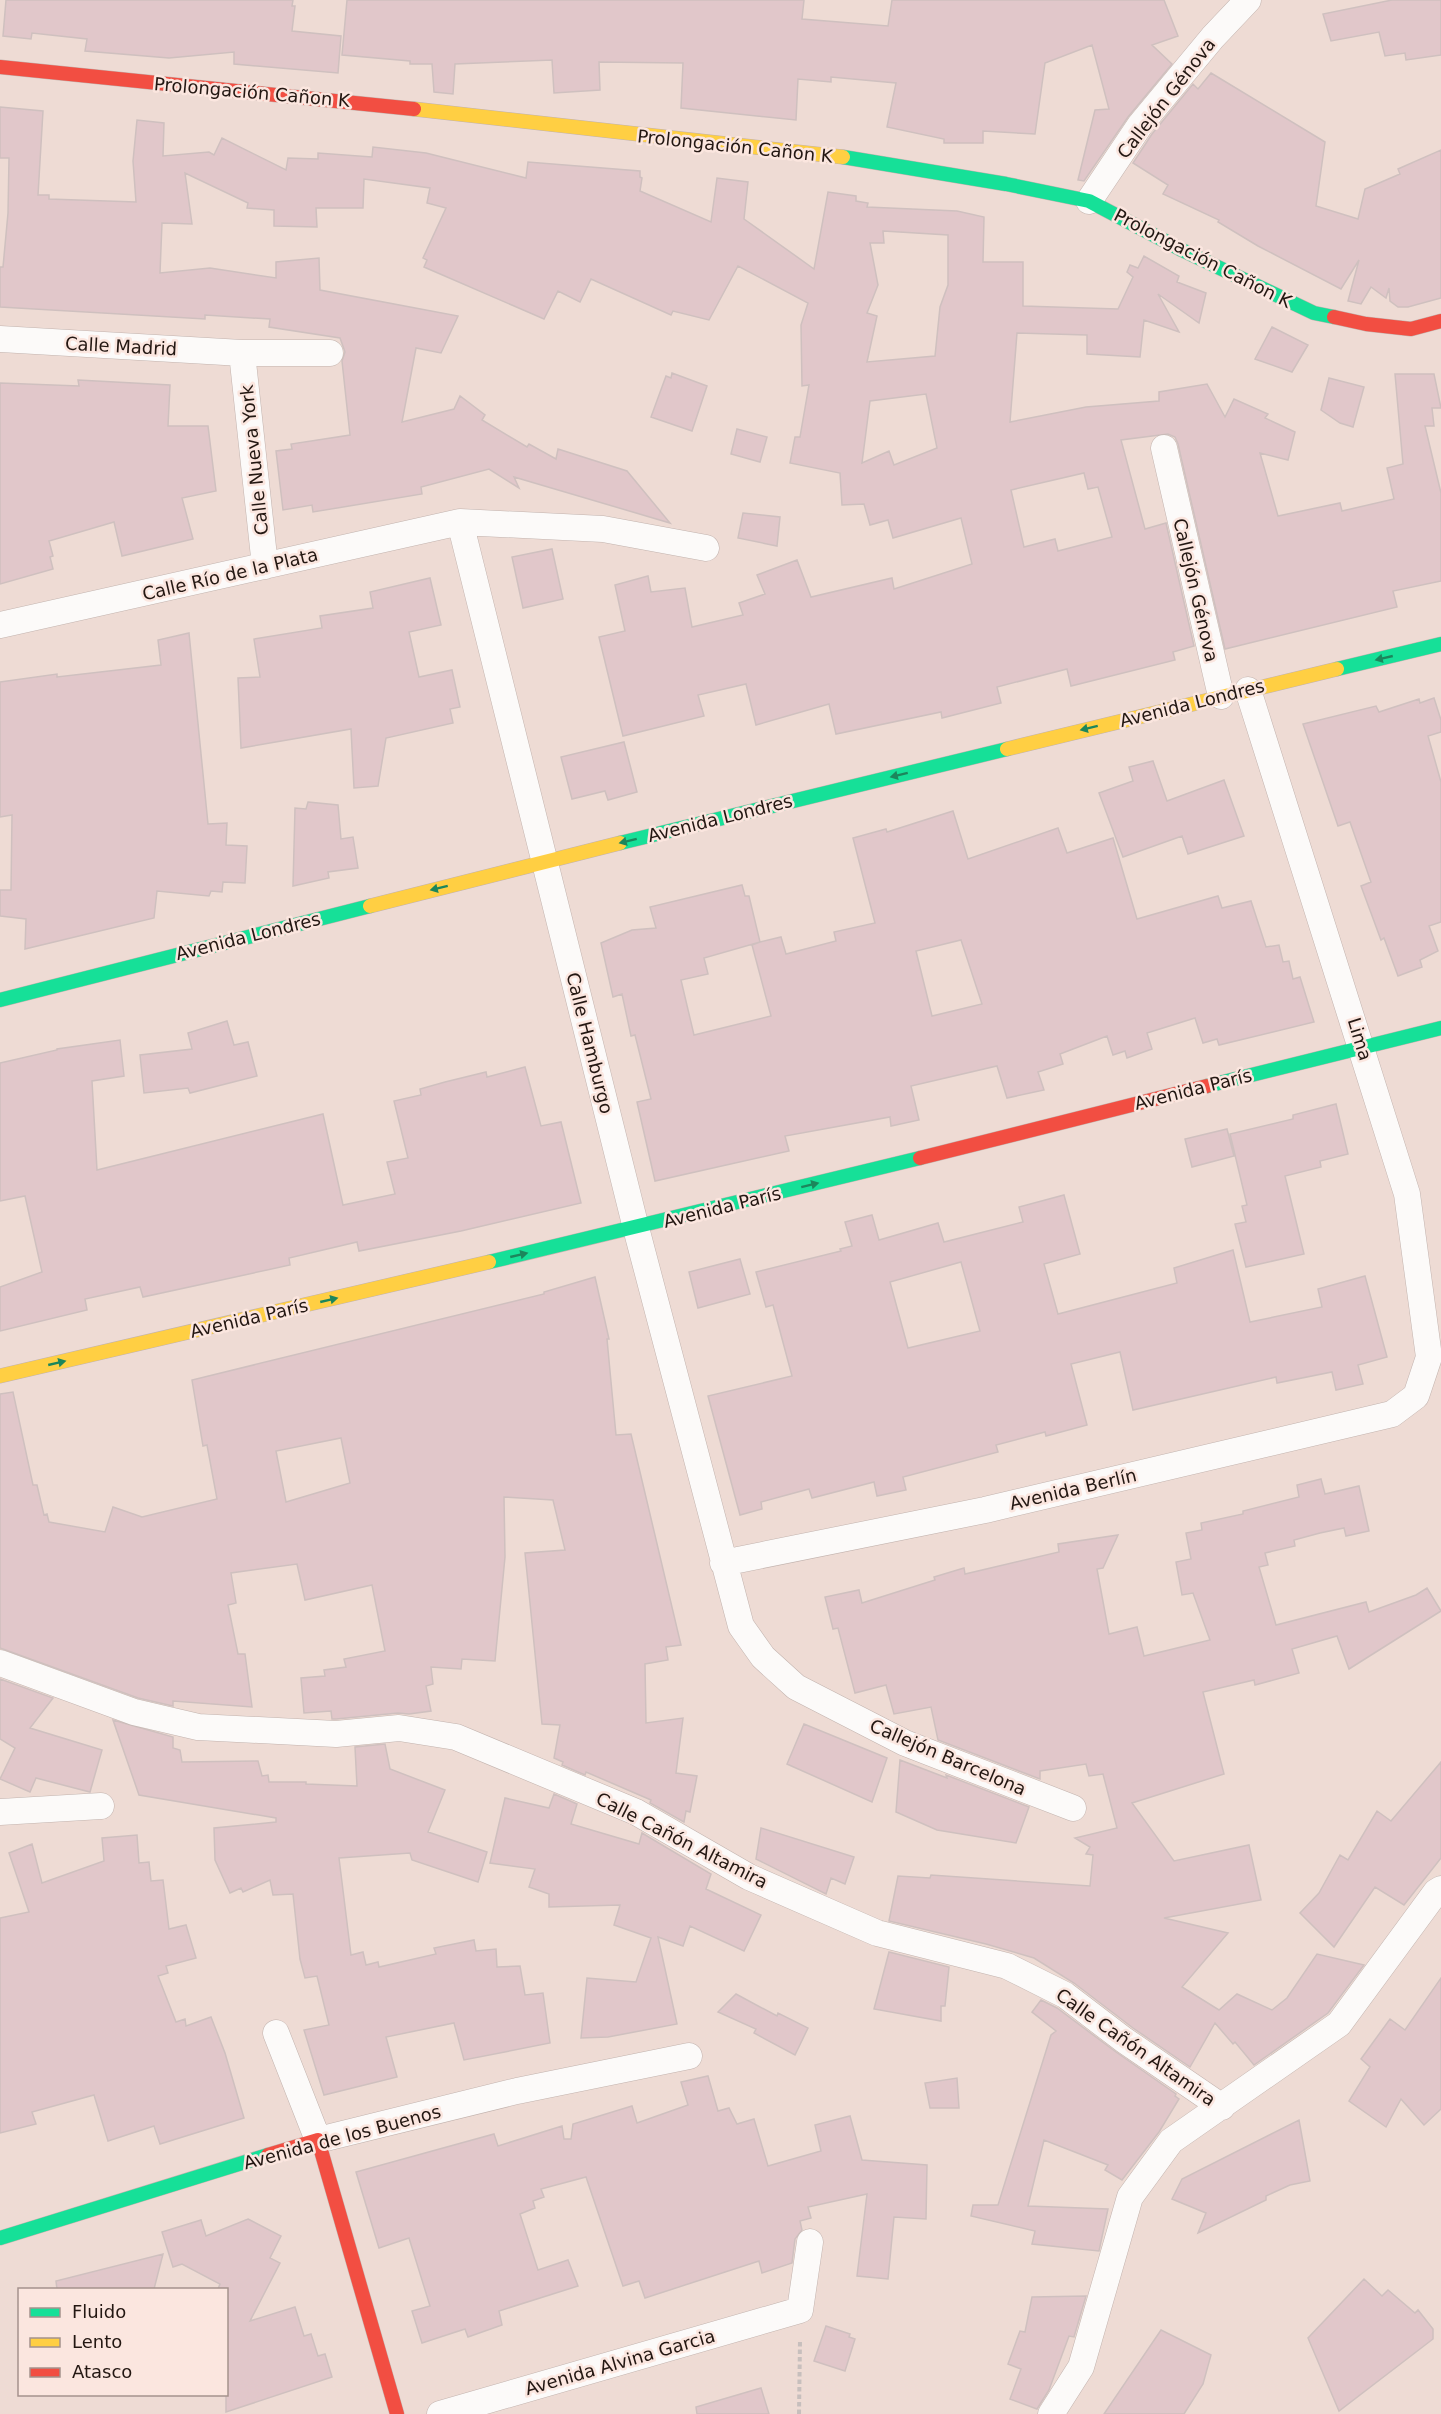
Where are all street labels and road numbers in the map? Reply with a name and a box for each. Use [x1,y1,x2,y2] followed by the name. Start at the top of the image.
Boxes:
[1112,34,1220,162] street label: Callejón Génova
[153,73,352,111] street label: Prolongación Cañon K
[636,125,835,167] street label: Prolongación Cañon K
[1111,204,1296,312] street label: Prolongación Cañon K
[64,333,178,359] street label: Calle Madrid
[236,383,272,536] street label: Calle Nueva York
[1169,516,1223,664] street label: Callejón Génova
[140,544,320,604] street label: Calle Río de la Plata
[1117,675,1267,731] street label: Avenida Londres
[645,790,795,846] street label: Avenida Londres
[173,908,323,964] street label: Avenida Londres
[562,970,618,1116] street label: Calle Hamburgo
[1344,1015,1376,1063] street label: Lima
[1132,1064,1254,1114] street label: Avenida París
[661,1182,783,1232] street label: Avenida París
[188,1294,310,1342] street label: Avenida París
[1007,1464,1139,1514] street label: Avenida Berlín
[867,1715,1029,1799] street label: Callejón Barcelona
[593,1788,771,1892] street label: Calle Cañón Altamira
[1052,1984,1220,2110] street label: Calle Cañón Altamira
[241,2101,443,2173] street label: Avenida de los Buenos
[523,2325,717,2399] street label: Avenida Alvina Garcia

